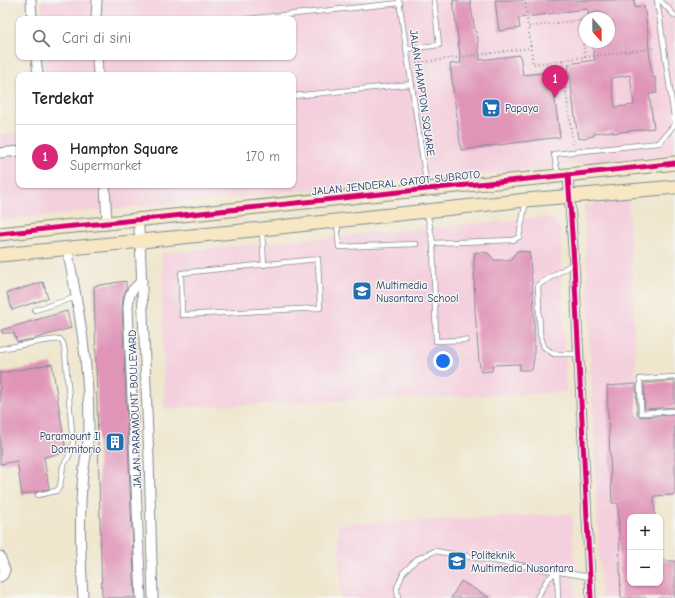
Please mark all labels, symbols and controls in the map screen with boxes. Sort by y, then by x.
north arrow [579,12,615,48]
search box [16,16,296,60]
icon: search [30,27,52,49]
text: Cari di sini [62,29,131,47]
street label: JALAN HAMPTON SQUARE [407,29,437,158]
pin: 1 [542,65,568,98]
text: Terdekat [32,89,94,108]
supermarket icon: Papaya [480,97,502,119]
place label: Papaya [505,102,538,115]
text: Hampton Square [70,140,178,158]
text: 1 [42,149,48,164]
text: 170 m [246,149,280,164]
text: Supermarket [70,158,141,173]
street label: JALAN JENDERAL GATOT SUBROTO [311,168,481,198]
place label: Multimedia Nusantara School [376,279,459,305]
school or university icon: Multimedia Nusantara School [351,280,373,302]
street label: JALAN PARAMOUNT BOULEVARD [126,329,144,488]
your location [433,351,453,371]
place label: Paramount Il Dormitorio [40,430,101,456]
building icon: Paramount Il Dormitorio [104,431,126,453]
map controls [627,514,663,586]
button: + [627,514,663,550]
place label: Politeknik Multimedia Nusantara [471,549,574,575]
school or university icon: Politeknik Multimedia Nusantara [446,550,468,572]
button: − [627,550,663,586]

